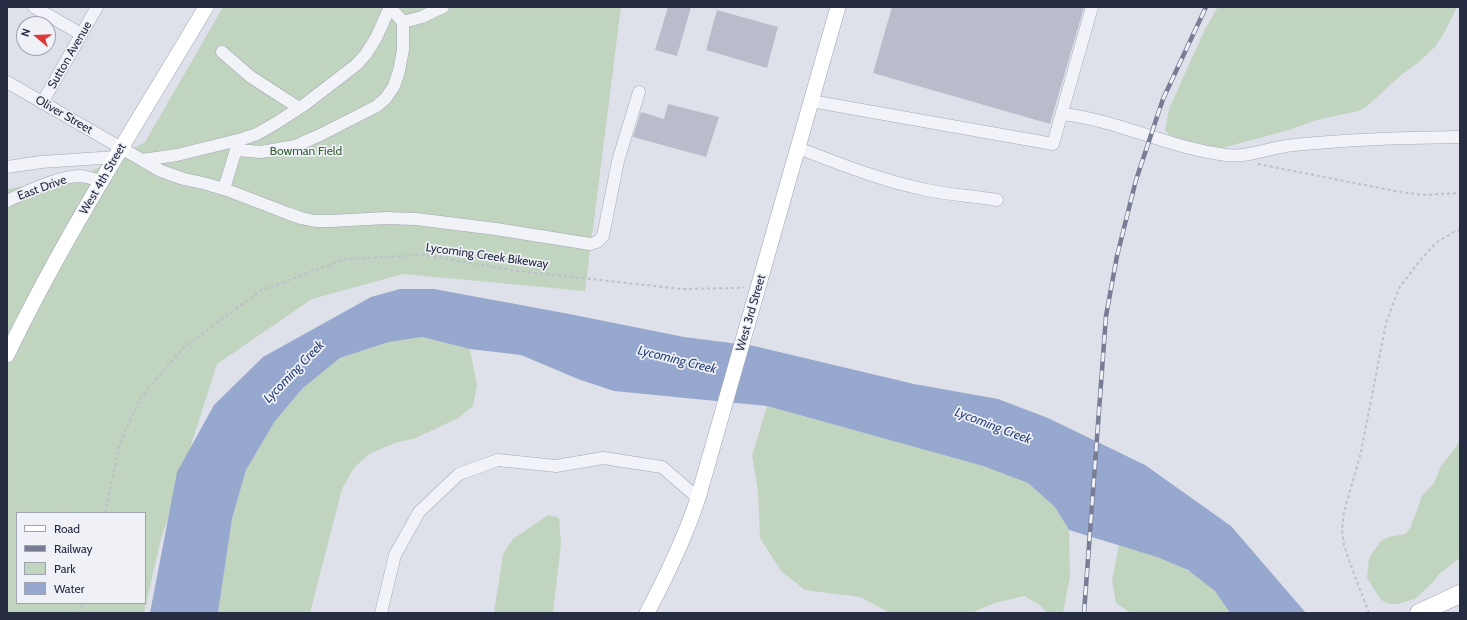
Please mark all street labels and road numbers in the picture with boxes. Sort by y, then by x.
street label: Sutton Avenue [45,19,95,91]
street label: Oliver Street [33,93,95,137]
street label: West 4th Street [77,141,129,217]
street label: East Drive [16,173,68,203]
street label: Lycoming Creek Bikeway [425,240,549,272]
street label: West 3rd Street [733,273,769,353]

